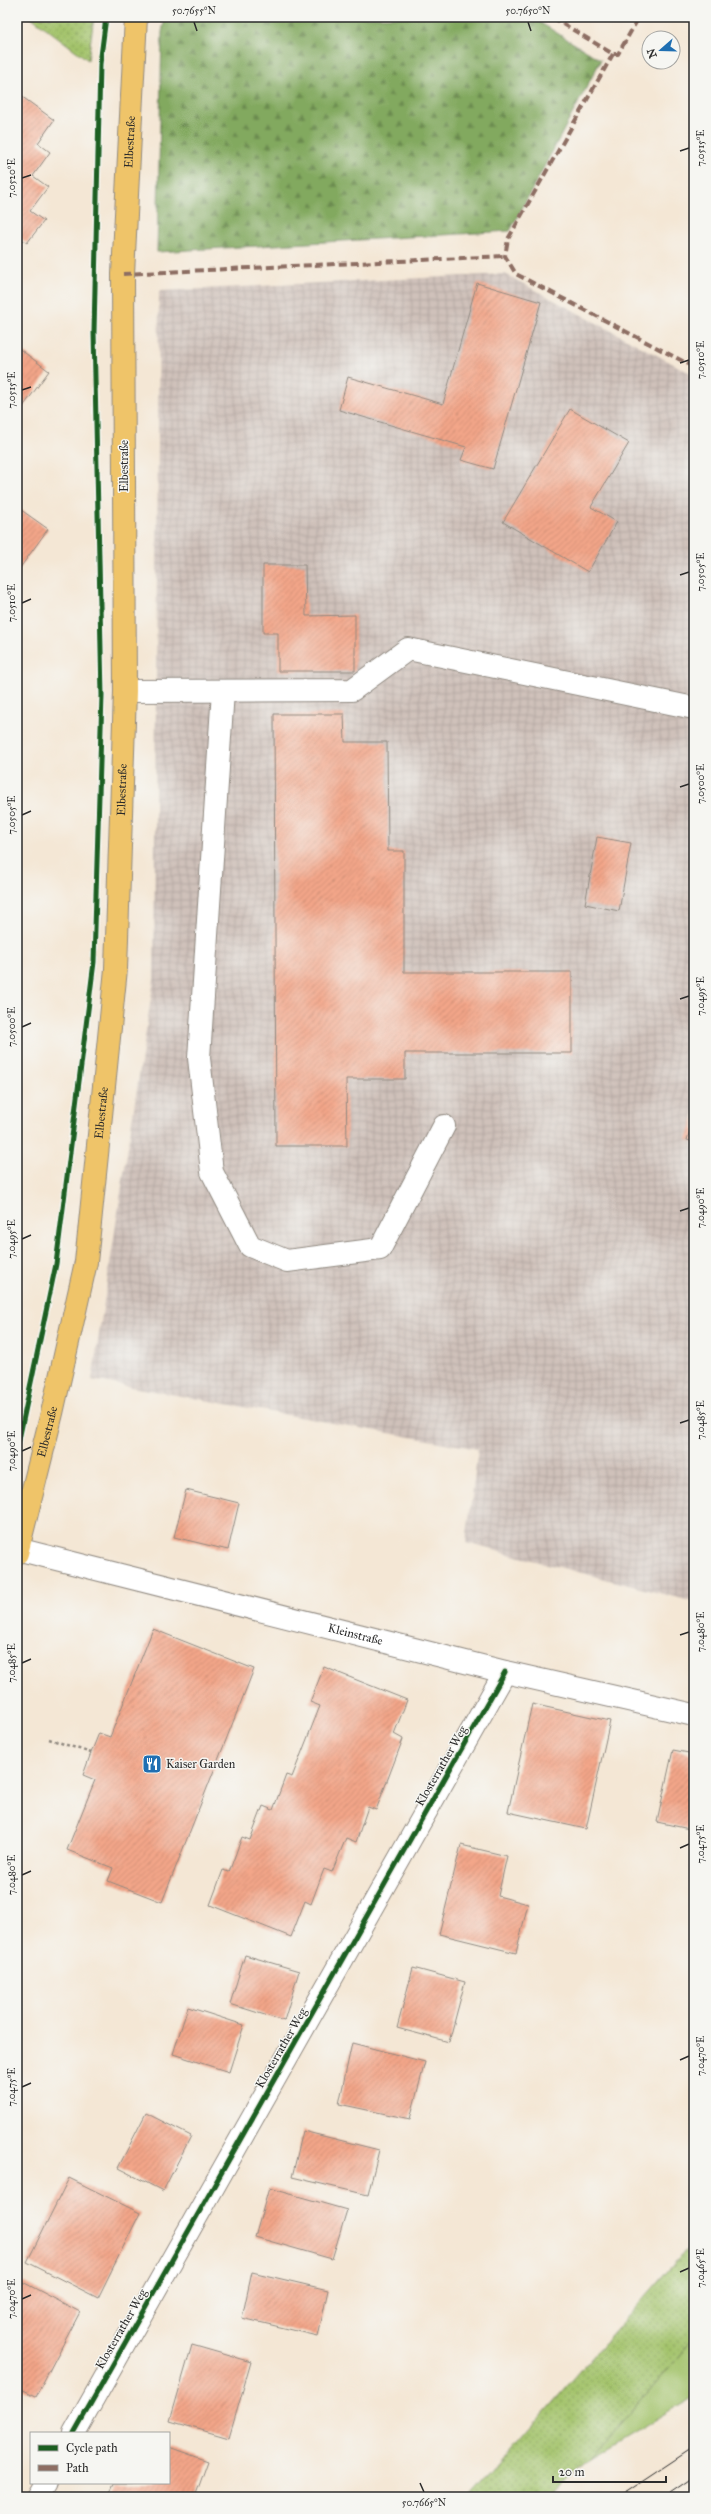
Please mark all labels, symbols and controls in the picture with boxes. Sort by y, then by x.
text: 50.7655°N [172,5,216,17]
text: 50.7650°N [506,5,551,17]
north arrow [641,30,681,70]
text: N [644,46,660,60]
street label: Elbestraße [121,116,138,168]
text: 7.0515°E [695,129,707,167]
text: 7.0520°E [6,158,18,198]
text: 7.0510°E [695,341,707,379]
text: 7.0515°E [6,371,18,409]
street label: Elbestraße [117,440,131,492]
text: 7.0505°E [695,552,707,592]
text: 7.0510°E [6,584,18,622]
street label: Elbestraße [114,763,130,816]
text: 7.0500°E [695,764,707,804]
text: 7.0505°E [6,795,18,835]
text: 7.0495°E [695,976,707,1016]
text: 7.0500°E [6,1007,18,1047]
street label: Elbestraße [92,1086,111,1140]
text: 7.0490°E [695,1188,707,1228]
text: 7.0495°E [6,1219,18,1259]
text: 7.0485°E [695,1400,707,1440]
street label: Elbestraße [34,1405,60,1459]
text: 7.0490°E [6,1431,18,1471]
text: 7.0480°E [695,1612,707,1652]
street label: Kleinstraße [327,1621,384,1648]
text: 7.0485°E [6,1643,18,1683]
street label: Klosterrather Weg [412,1723,471,1809]
restaurant icon: Kaiser Garden [141,1753,163,1775]
place label: Kaiser Garden [166,1757,236,1771]
text: 7.0475°E [695,1824,707,1864]
text: 7.0480°E [6,1855,18,1895]
street label: Klosterrather Weg [252,2005,311,2091]
text: 7.0470°E [695,2036,707,2076]
text: 7.0475°E [6,2067,18,2107]
text: 7.0465°E [695,2248,707,2288]
text: 7.0470°E [6,2279,18,2319]
street label: Klosterrather Weg [92,2286,151,2372]
legend [30,2432,170,2484]
text: Cycle path [66,2441,118,2455]
scale bar [553,2458,666,2484]
text: Path [66,2461,89,2475]
text: 20 m [559,2465,585,2479]
text: 50.7665°N [402,2497,447,2509]

